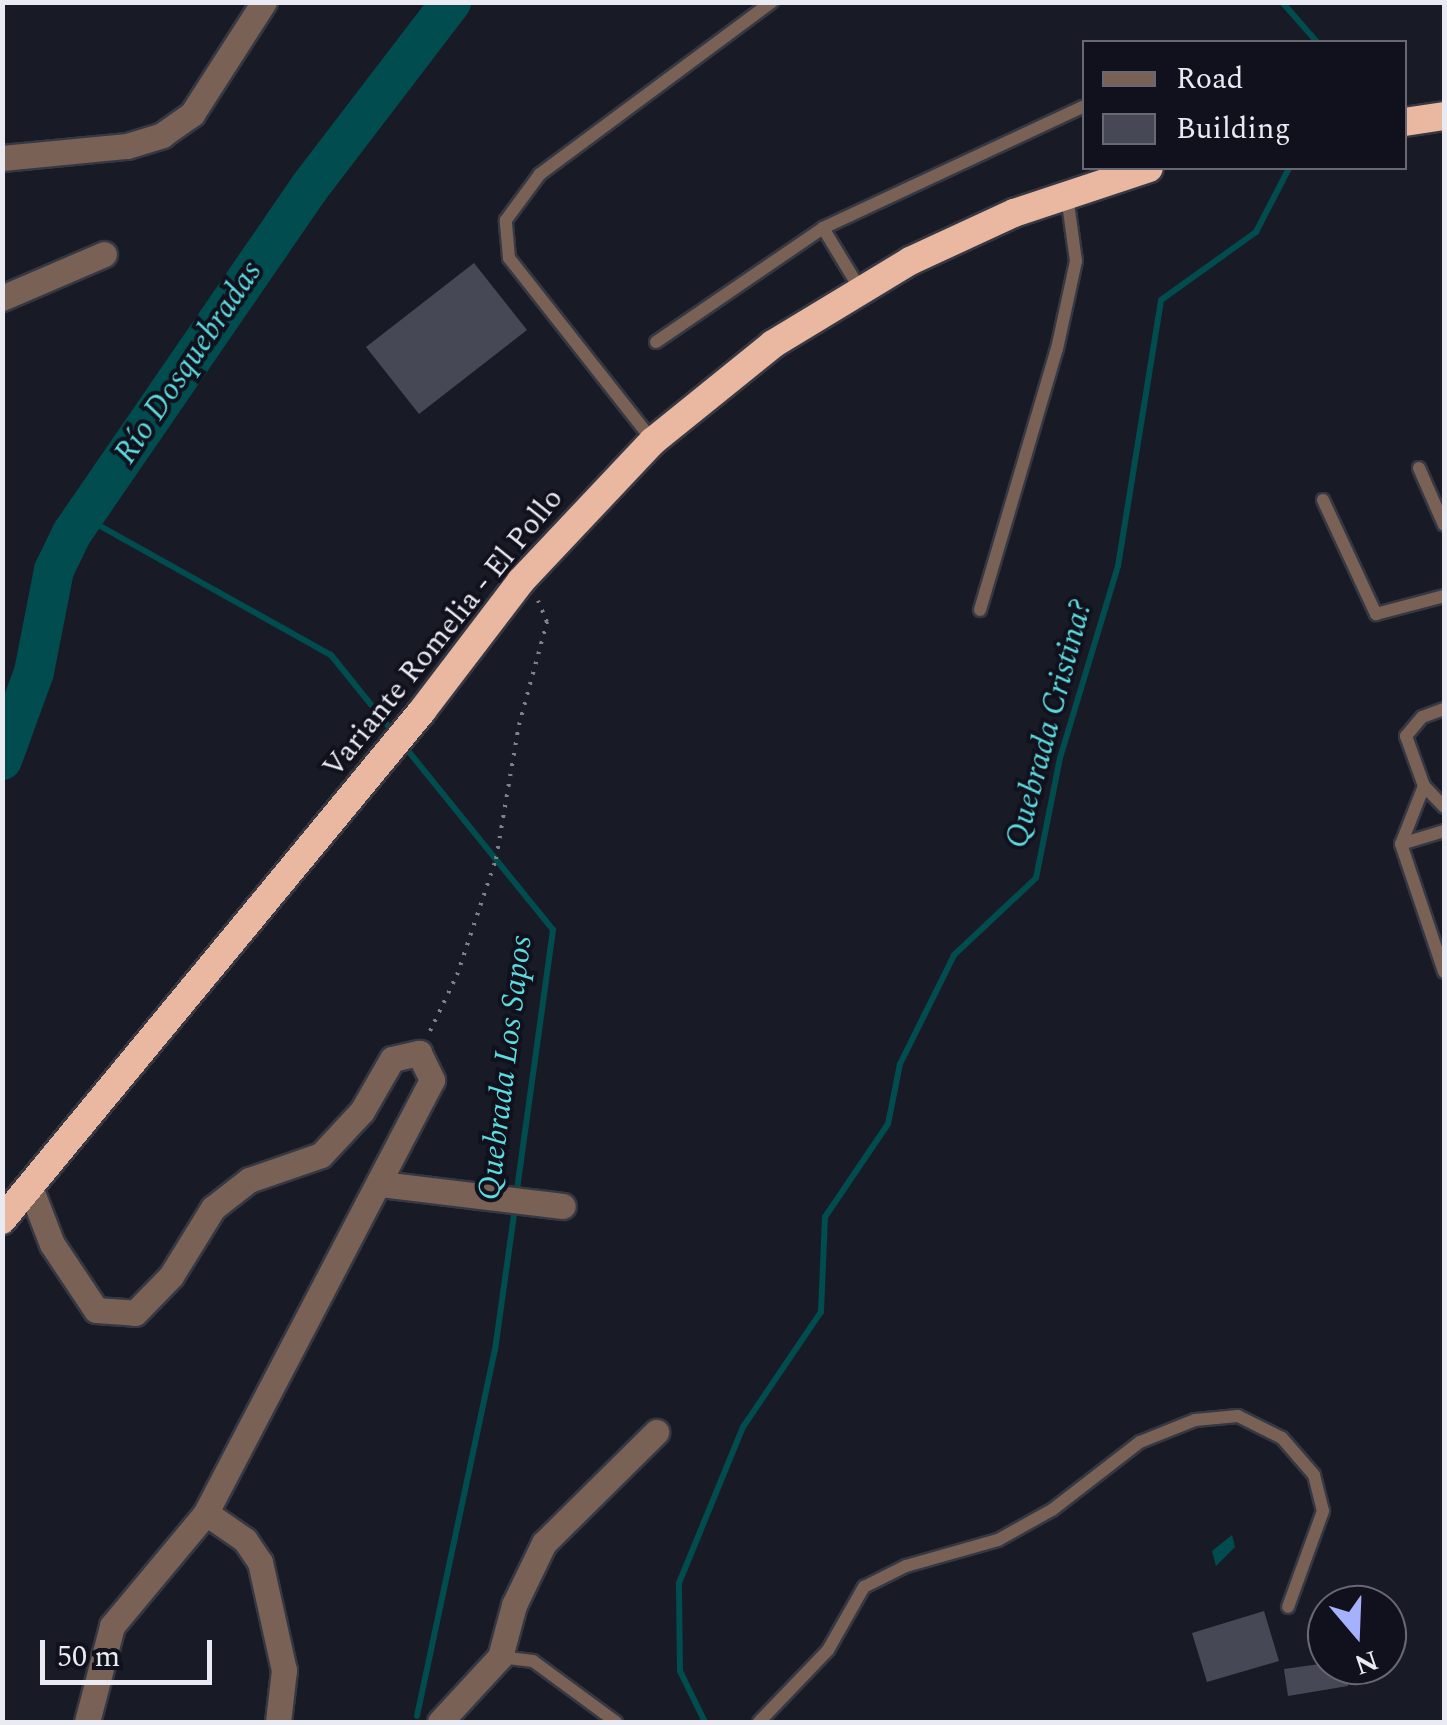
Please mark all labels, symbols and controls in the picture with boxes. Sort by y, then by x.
legend [1082,40,1407,170]
text: Road [1176,56,1244,102]
text: Building [1176,106,1291,152]
water label: Río Dosquebradas [107,254,271,472]
street label: Variante Romelia - El Pollo [315,481,571,785]
water label: Quebrada Cristina? [998,595,1102,853]
water label: Quebrada Los Sapos [471,933,541,1203]
north arrow [1307,1585,1407,1685]
scale bar [45,1620,218,1682]
text: 50 m [57,1634,120,1680]
text: N [1348,1638,1384,1686]

